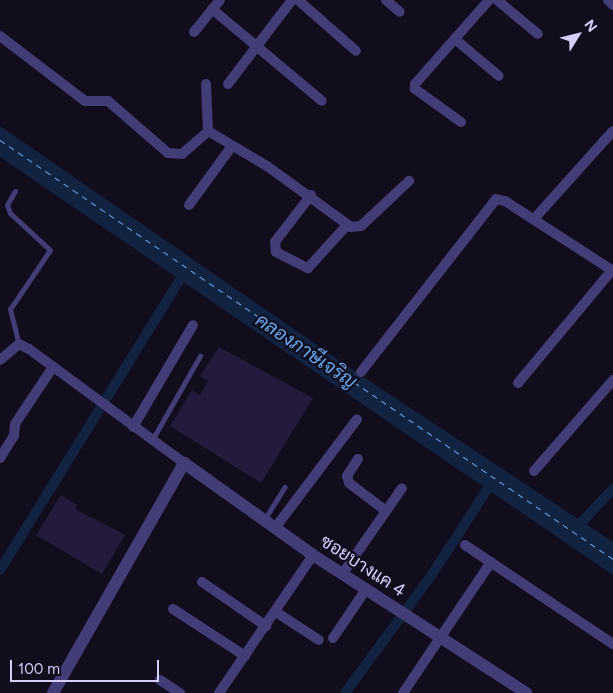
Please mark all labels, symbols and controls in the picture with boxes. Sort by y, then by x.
north arrow [553,10,603,60]
text: N [580,17,601,35]
water label: คลองภาษีเจริญ [251,309,361,393]
street label: ซอยบางแค 4 [316,530,410,602]
scale bar [12,650,161,682]
text: 100 m [18,660,60,678]

